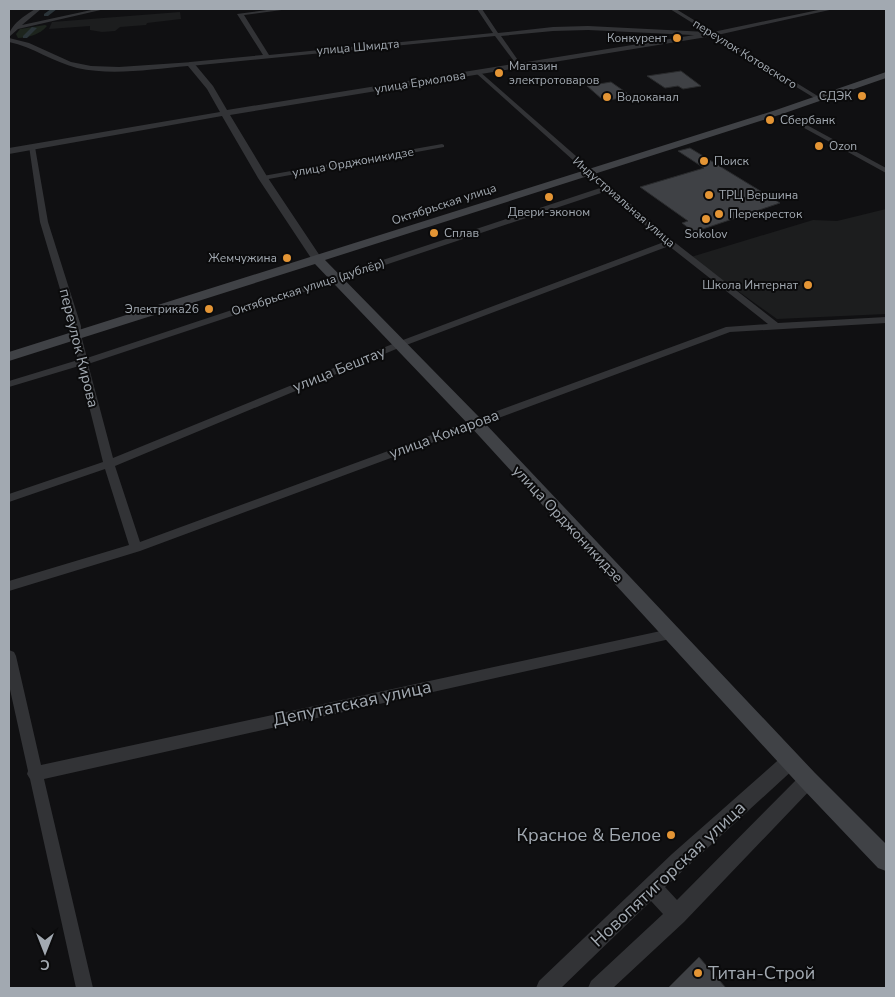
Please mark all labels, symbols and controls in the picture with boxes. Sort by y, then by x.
street label: переулок Котовского [690,15,800,93]
place label: Конкурент [607,30,668,46]
marker: Конкурент [671,32,683,44]
street label: улица Шмидта [316,35,400,59]
place label: Магазин электротоваров [509,58,600,88]
street label: улица Ермолова [373,67,467,97]
marker: Магазин электротоваров [493,67,505,79]
place label: СДЭК [819,88,852,104]
place label: Водоканал [617,89,679,105]
marker: СДЭК [856,90,868,102]
marker: Водоканал [601,91,613,103]
place label: Сбербанк [780,112,836,128]
marker: Сбербанк [764,114,776,126]
place label: Ozon [829,138,857,154]
marker: Ozon [813,140,825,152]
street label: улица Орджоникидзе [291,143,415,181]
street label: Индустриальная улица [569,153,679,251]
place label: Поиск [714,153,750,169]
marker: Поиск [698,155,710,167]
street label: Октябрьская улица [390,180,498,228]
place label: ТРЦ Вершина [719,187,798,203]
marker: ТРЦ Вершина [703,189,715,201]
marker: Двери-эконом [543,191,555,203]
place label: Двери-эконом [508,204,590,220]
place label: Перекресток [729,206,803,222]
marker: Перекресток [713,208,725,220]
marker: Sokolov [700,213,712,225]
place label: Сплав [444,225,479,241]
place label: Sokolov [685,226,728,242]
marker: Сплав [428,227,440,239]
place label: Жемчужина [208,250,277,266]
marker: Жемчужина [281,252,293,264]
street label: Октябрьская улица (дублёр) [229,255,387,319]
place label: Школа Интернат [702,277,799,293]
marker: Школа Интернат [802,279,814,291]
street label: переулок Кирова [55,286,103,410]
place label: Электрика26 [125,301,199,317]
marker: Электрика26 [203,303,215,315]
street label: улица Бештау [290,341,388,397]
street label: улица Комарова [386,405,502,463]
street label: улица Орджоникидзе [508,461,628,587]
street label: Депутатская улица [270,674,434,732]
street label: Новопятигорская улица [585,796,751,952]
place label: Красное & Белое [516,823,661,847]
marker: Красное & Белое [665,829,677,841]
north arrow [20,927,70,977]
text: С [40,955,50,974]
place label: Титан-Строй [708,961,815,985]
marker: Титан-Строй [692,967,704,979]

